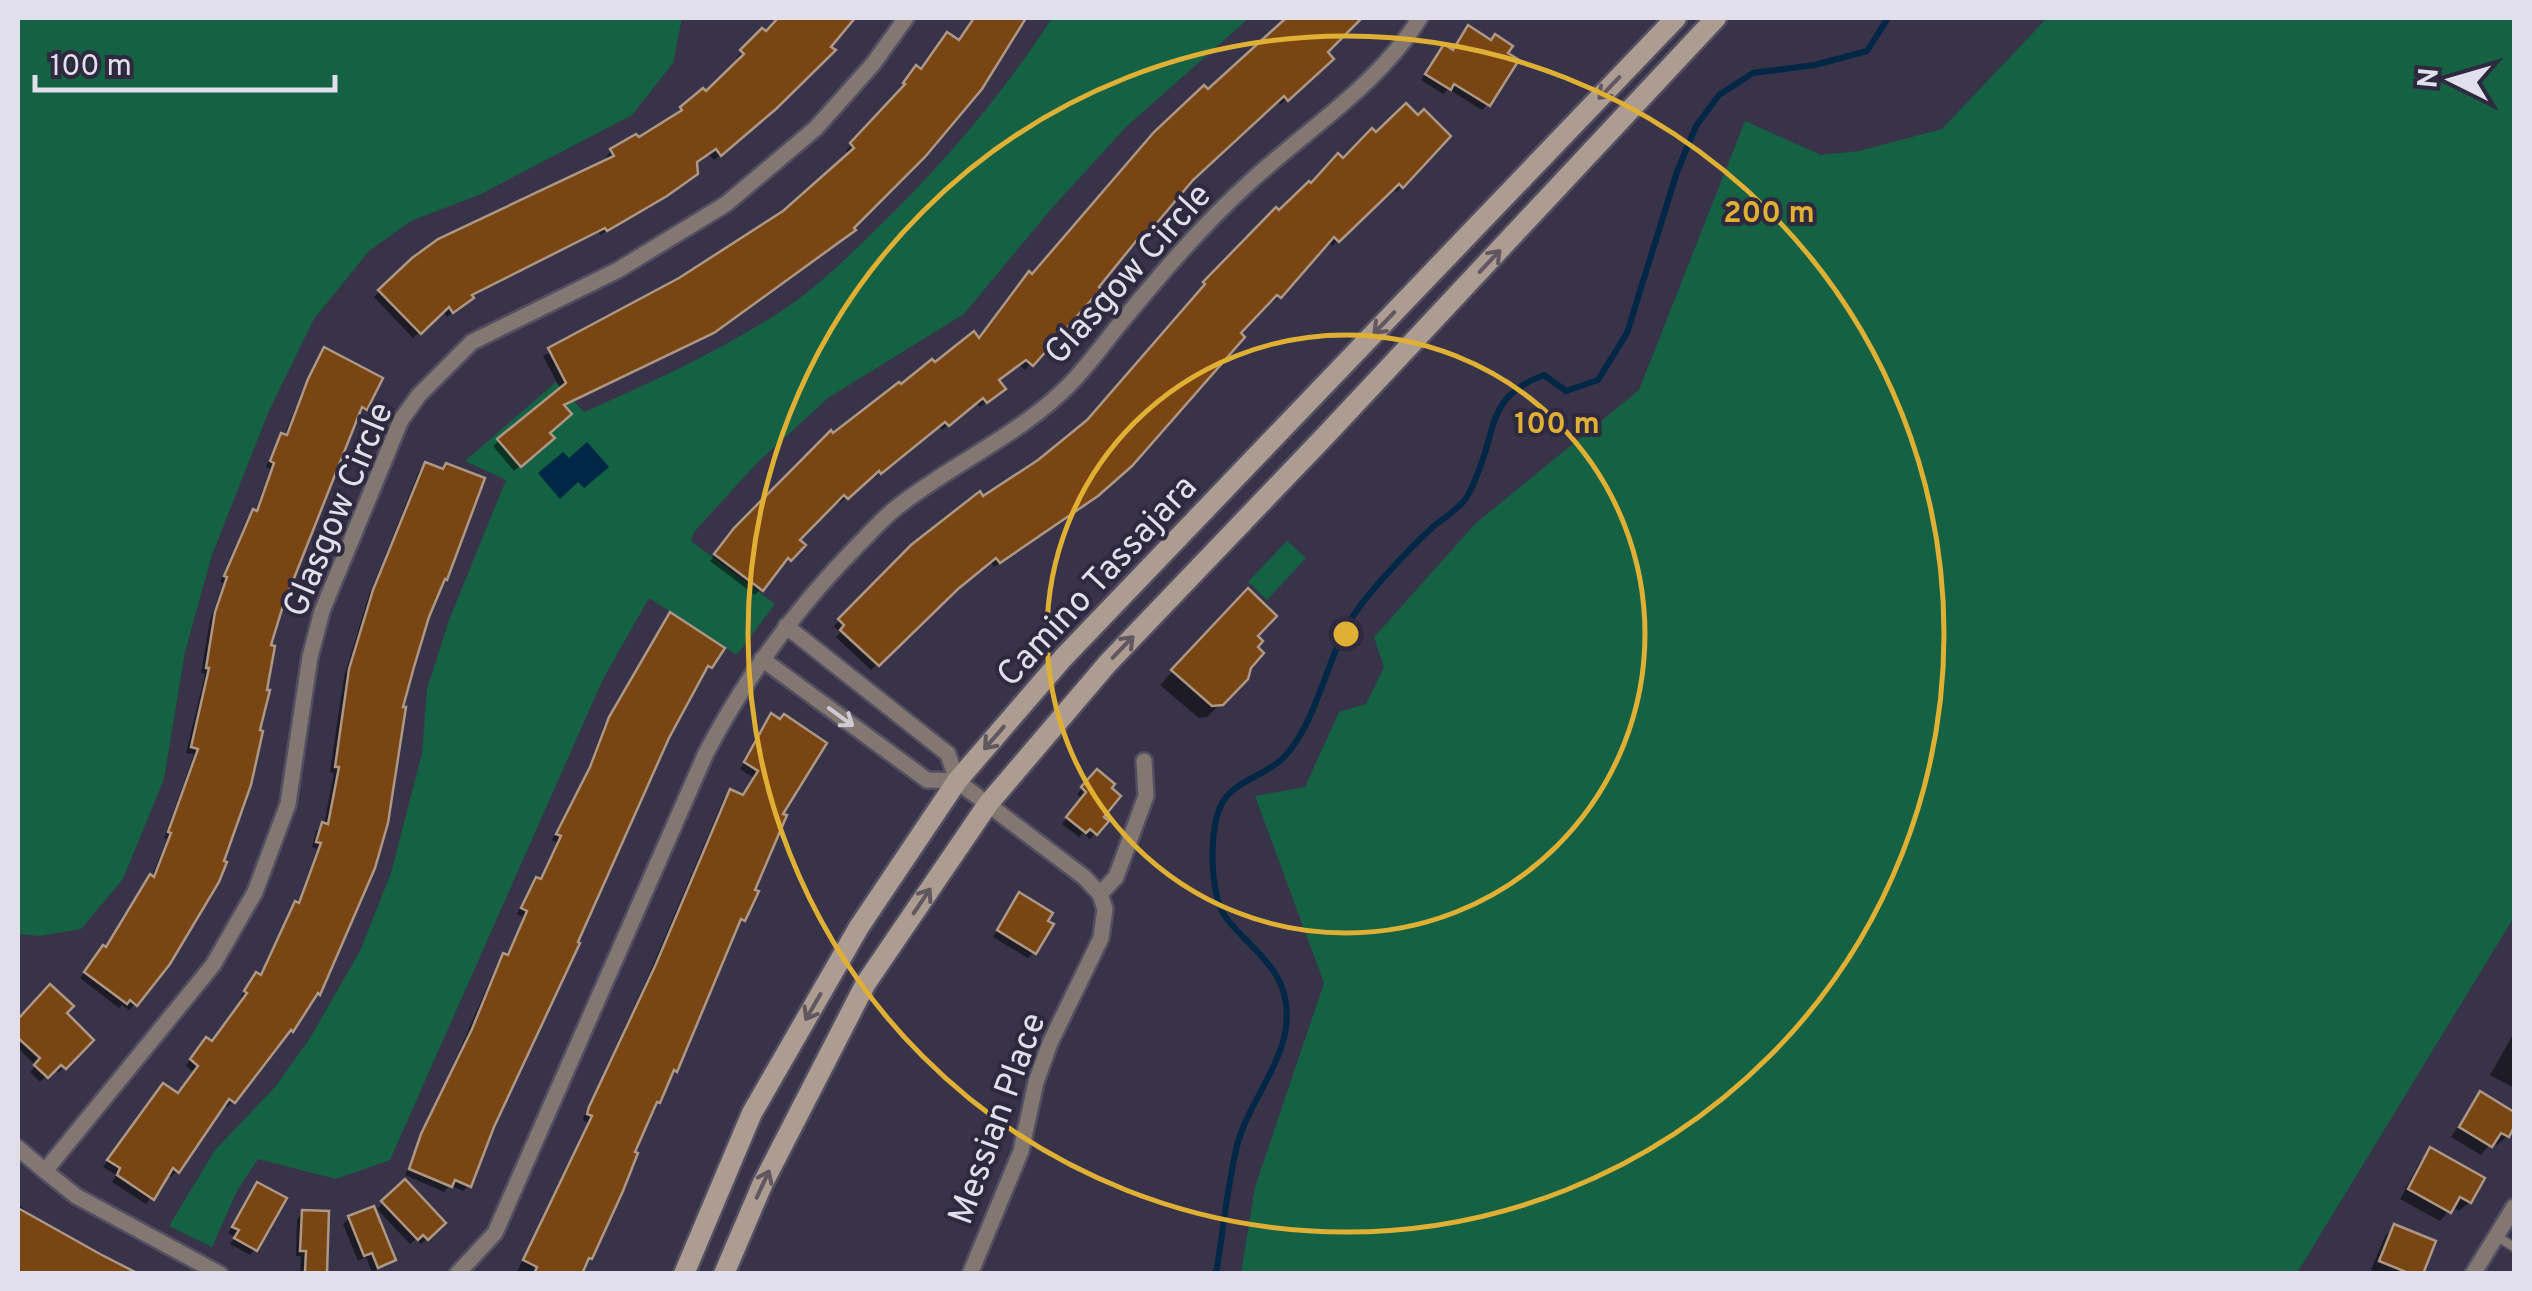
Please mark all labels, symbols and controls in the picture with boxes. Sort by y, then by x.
scale bar [35,30,335,92]
north arrow [2402,30,2502,130]
text: 100 m [50,49,132,86]
text: N [2411,66,2449,90]
one-way arrow [1598,75,1621,100]
street label: Glasgow Circle [1036,175,1222,375]
text: 200 m [1723,196,1815,233]
one-way arrow [1478,249,1501,274]
one-way arrow [1372,310,1396,334]
street label: Glasgow Circle [275,396,405,624]
text: 100 m [1514,407,1600,444]
street label: Camino Tassajara [989,467,1208,697]
centre of rings [1328,616,1364,652]
one-way arrow [1111,635,1135,660]
one-way arrow [827,706,854,727]
one-way arrow [984,725,1006,751]
one-way arrow [911,888,932,916]
one-way arrow [803,992,823,1021]
street label: Messian Place [940,1007,1057,1231]
one-way arrow [755,1169,773,1200]

